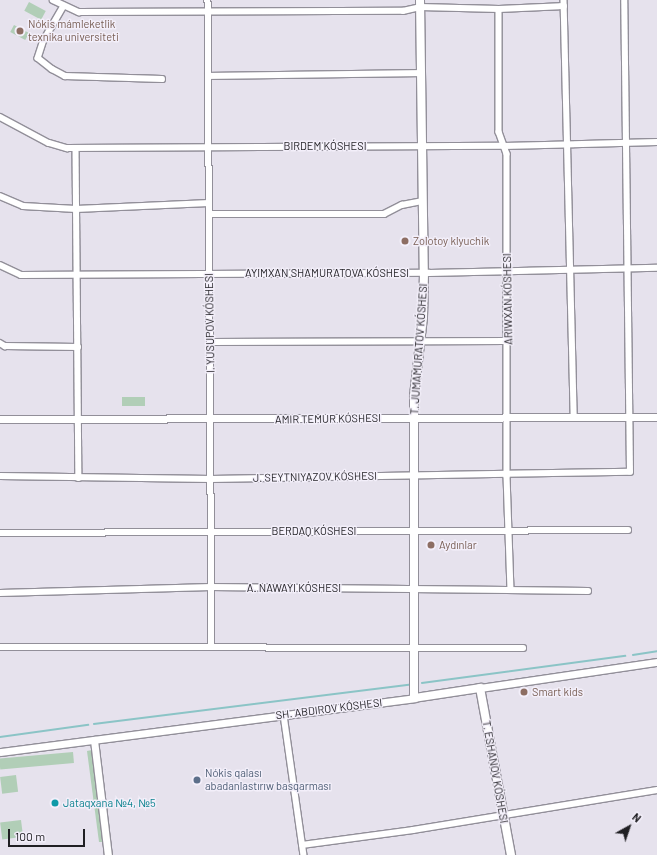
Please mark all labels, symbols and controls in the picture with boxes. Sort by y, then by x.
place label: Nókis mámleketlik texnika universiteti [28,18,119,44]
marker: Nókis mámleketlik texnika universiteti [15,26,25,36]
street label: BIRDEM KÓSHESI [284,139,366,153]
place label: Zolotoy klyuchik [413,234,489,248]
marker: Zolotoy klyuchik [400,236,410,246]
street label: ARIWXAN KÓSHESI [501,253,515,345]
street label: AYIMXAN SHAMURATOVA KÓSHESI [245,266,409,280]
street label: I. YUSUPOV KÓSHESI [203,273,217,373]
street label: T. JUMAMURATOV KÓSHESI [408,283,430,415]
street label: AMIR TEMUR KÓSHESI [275,411,381,427]
street label: J. SEYTNIYAZOV KÓSHESI [253,469,377,485]
street label: BERDAQ KÓSHESI [272,524,356,538]
place label: Aydınlar [439,538,477,552]
marker: Aydınlar [426,540,436,550]
street label: A. NAWAYI KÓSHESI [247,581,341,595]
place label: Smart kids [532,685,583,699]
marker: Smart kids [519,687,529,697]
street label: SH. ABDIROV KÓSHESI [275,696,383,722]
street label: T. ESHANOV KÓSHESI [479,720,511,824]
place label: Nókis qalası abadanlastırıw basqarması [205,767,331,793]
marker: Nókis qalası abadanlastırıw basqarması [192,775,202,785]
place label: Jataqxana №4, №5 [63,796,156,810]
marker: Jataqxana №4, №5 [50,798,60,808]
north arrow [609,807,649,847]
text: N [630,810,644,825]
scale bar [10,821,87,847]
text: 100 m [15,829,45,843]

